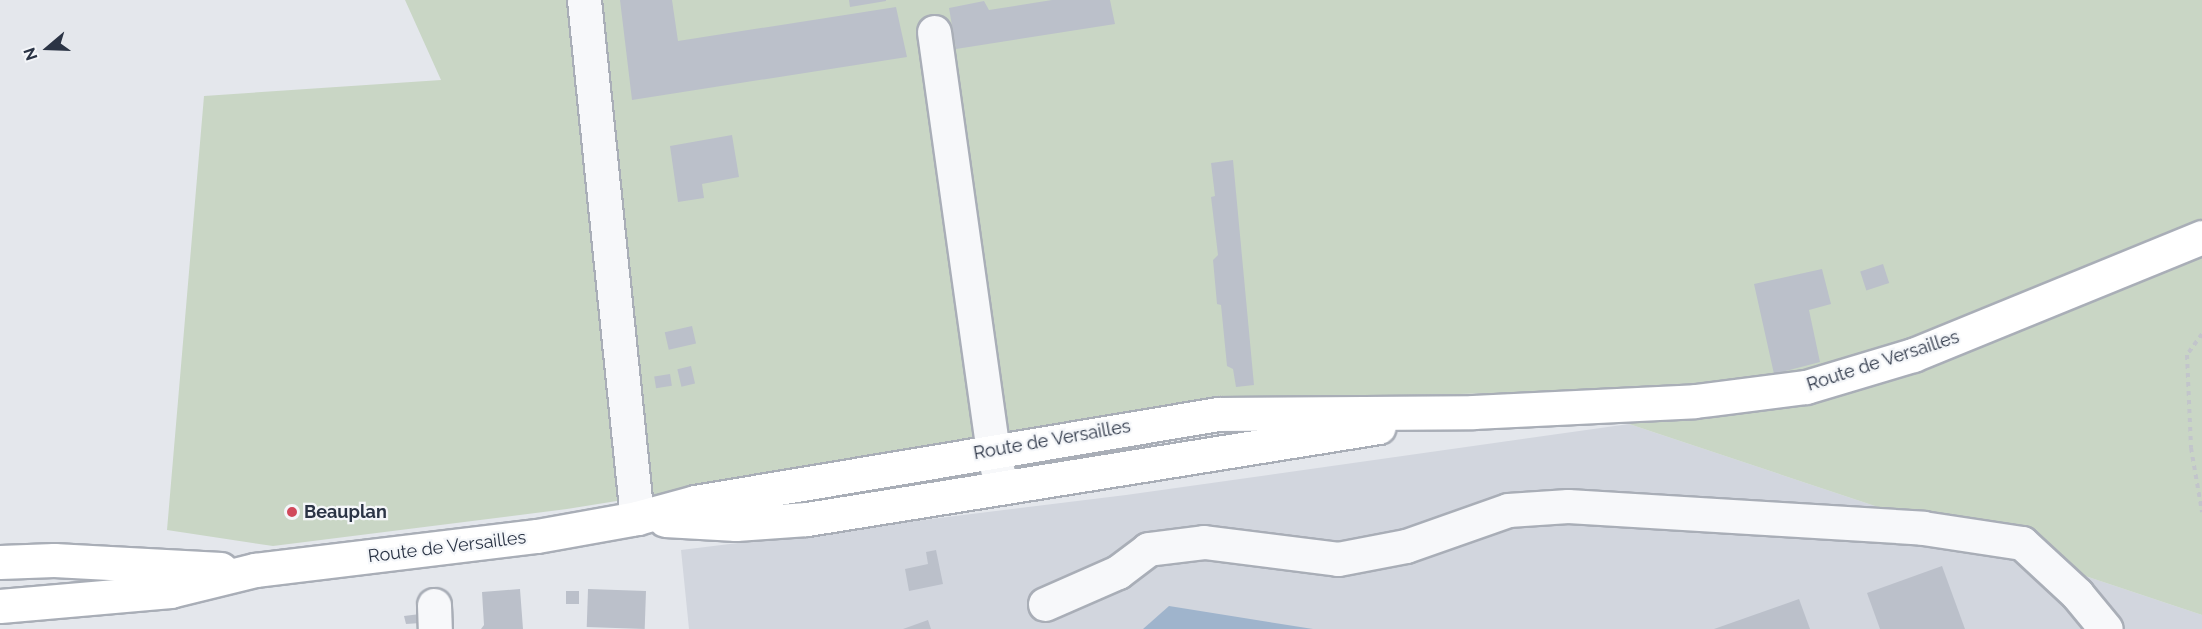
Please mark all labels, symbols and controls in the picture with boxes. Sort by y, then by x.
north arrow [18,18,78,78]
text: N [20,45,41,63]
street label: Route de Versailles [1804,326,1962,396]
street label: Route de Versailles [972,416,1132,464]
place label: Beauplan [304,501,387,523]
marker: Beauplan [285,505,299,519]
street label: Route de Versailles [366,527,528,567]

